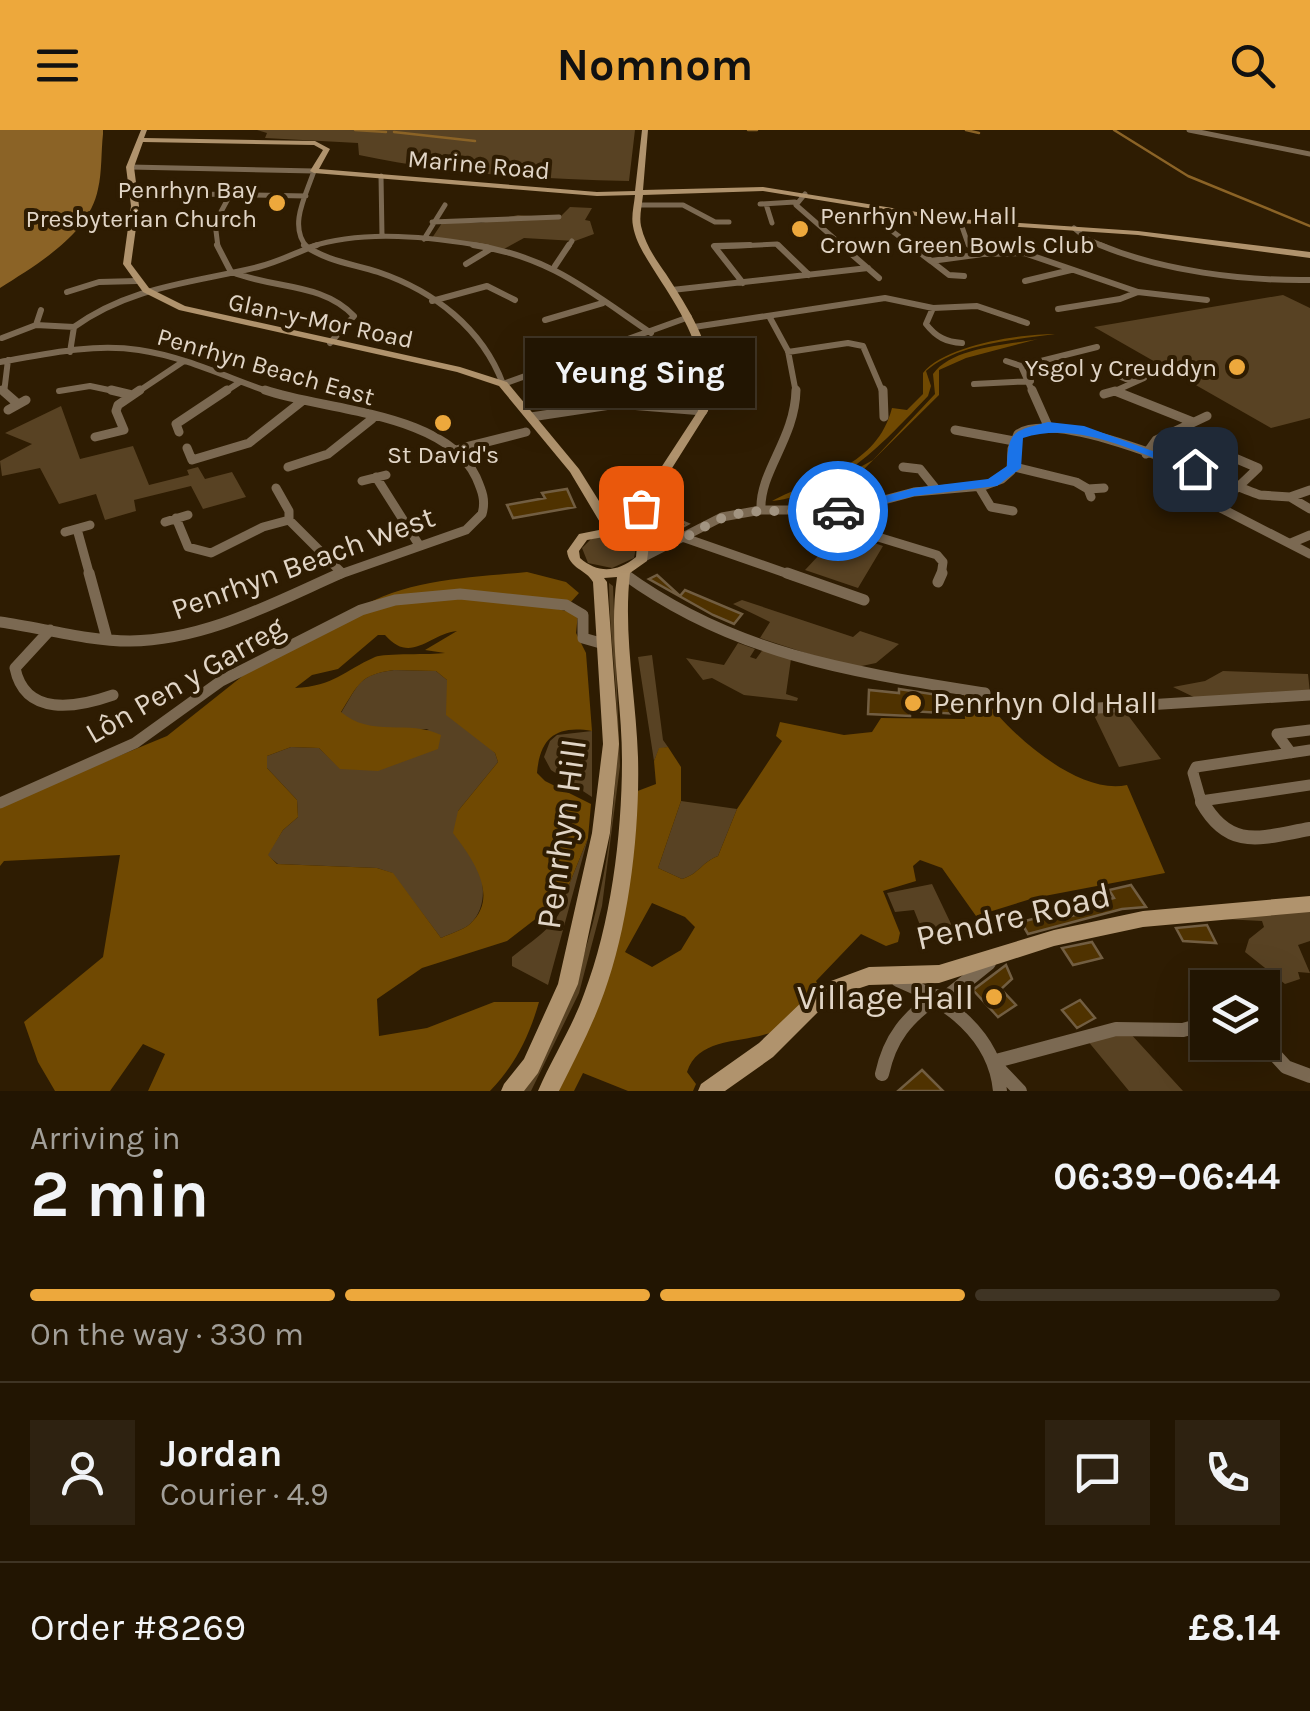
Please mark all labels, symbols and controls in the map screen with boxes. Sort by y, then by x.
icon: menu [30,38,85,93]
icon: search [1225,38,1280,93]
text: Nomnom [557,39,753,91]
street label: Marine Road [407,144,551,185]
place label: Penrhyn Bay Presbyterian Church [26,175,257,233]
marker: Penrhyn Bay Presbyterian Church [266,192,288,214]
place label: Penrhyn New Hall Crown Green Bowls Club [820,201,1095,259]
marker: Penrhyn New Hall Crown Green Bowls Club [789,218,811,240]
street label: Glan-y-Mor Road [226,287,416,354]
street label: Penrhyn Beach East [154,322,378,411]
callout: Yeung Sing [526,338,756,408]
place label: Ysgol y Creuddyn [1025,353,1217,382]
text: Yeung Sing [555,354,725,391]
marker: Ysgol y Creuddyn [1226,356,1248,378]
marker: St David's [432,412,454,434]
pin [1153,427,1238,512]
place label: St David's [387,440,499,469]
icon: home [1168,442,1223,497]
courier [788,461,888,561]
pin [599,466,684,551]
icon: bag [614,481,669,536]
icon: car [811,484,866,539]
street label: Penrhyn Beach West [166,499,440,627]
street label: Lôn Pen y Garreg [79,608,291,752]
place label: Penrhyn Old Hall [933,685,1157,721]
marker: Penrhyn Old Hall [902,692,924,714]
street label: Penrhyn Hill [528,736,595,932]
street label: Pendre Road [912,874,1115,959]
map controls [1190,970,1280,1060]
button: layers [1190,970,1280,1060]
place label: Village Hall [797,977,974,1018]
marker: Village Hall [983,986,1005,1008]
text: Arriving in [30,1120,181,1157]
text: 06:39–06:44 [1053,1154,1280,1199]
text: 2 min [30,1156,209,1232]
text: On the way · 330 m [30,1316,304,1353]
button: person [30,1420,135,1525]
button: chat [1045,1420,1150,1525]
button: phone [1175,1420,1280,1525]
text: Jordan [160,1431,283,1476]
text: Courier · 4.9 [160,1476,329,1513]
text: Order #8269 [30,1605,246,1650]
text: £8.14 [1188,1605,1280,1650]

